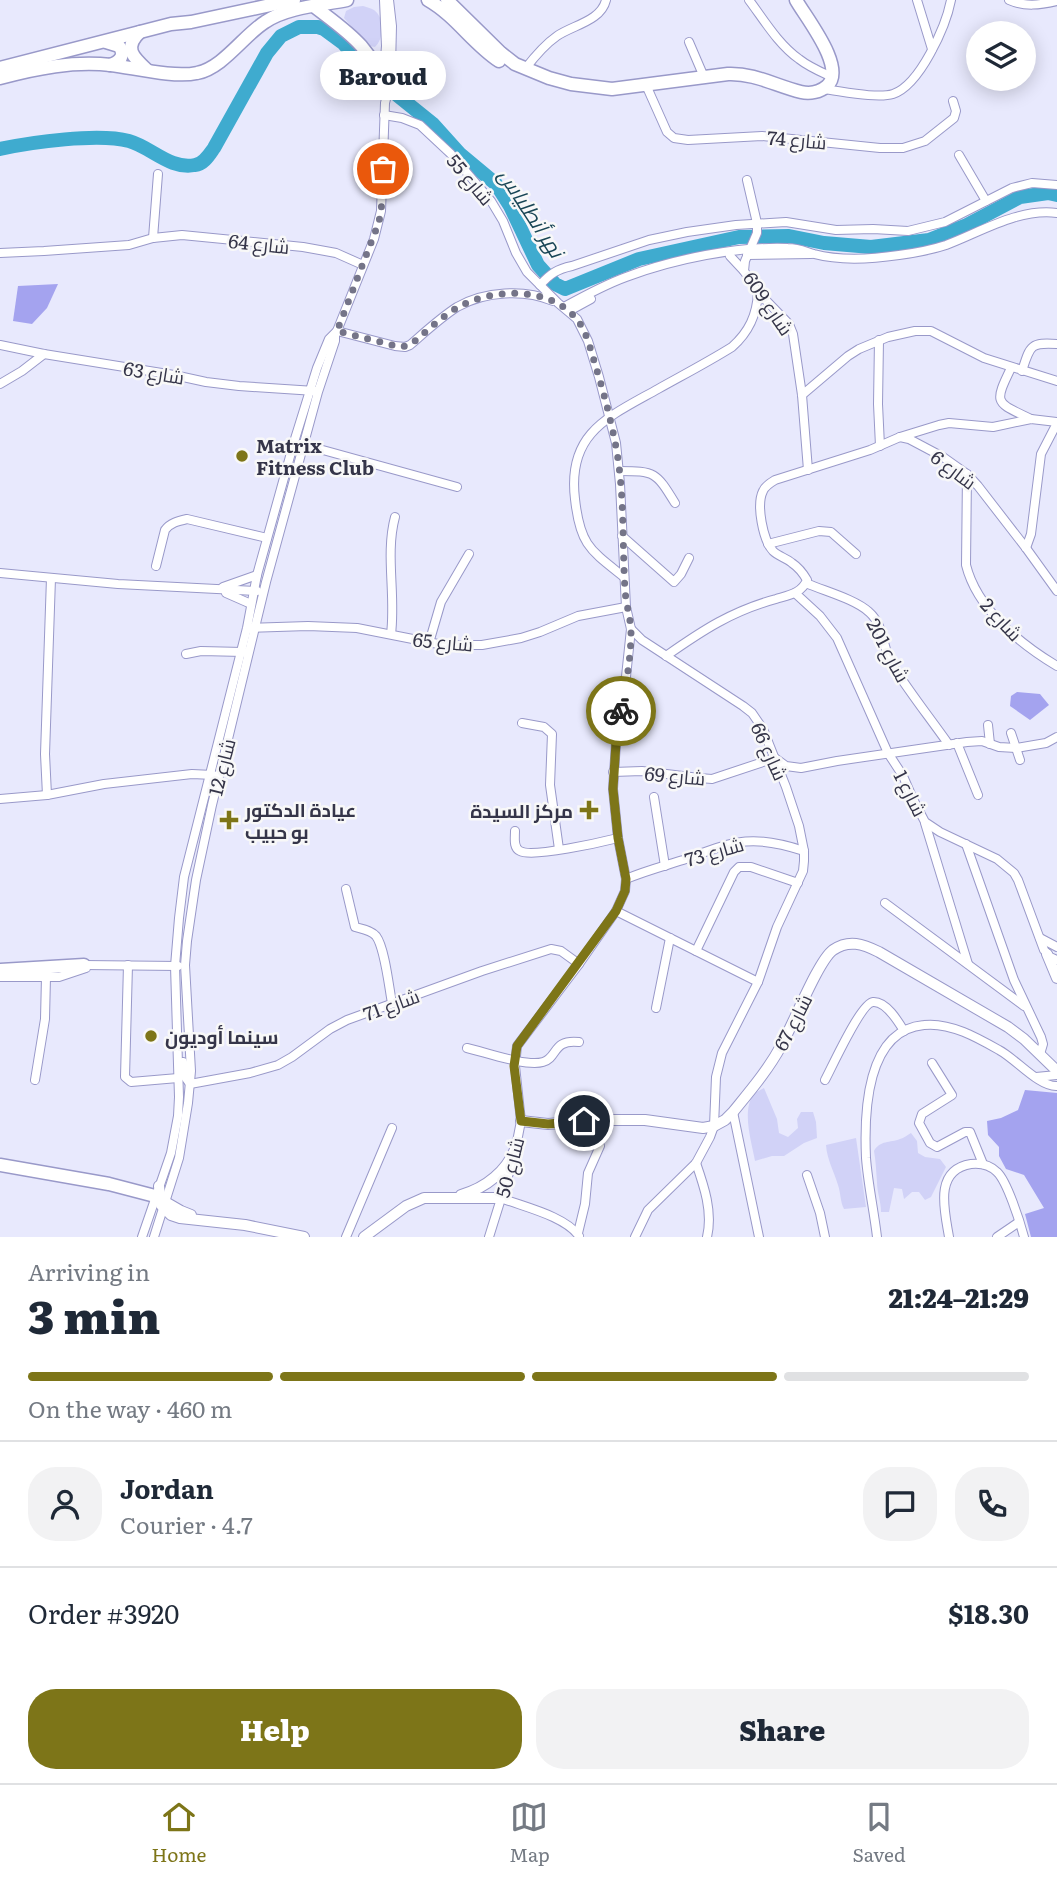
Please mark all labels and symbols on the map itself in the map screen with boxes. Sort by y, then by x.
callout: Baroud [320,50,446,99]
street label: شارع 74 [766,122,828,157]
pin [353,139,413,199]
street label: شارع 55 [440,147,501,212]
water label: نهر أنطلياس [492,161,575,265]
street label: شارع 64 [227,226,291,261]
street label: شارع 609 [737,265,801,341]
street label: شارع 63 [121,353,186,392]
place label: Matrix Fitness Club [256,431,374,481]
street label: شارع 6 [925,443,983,496]
marker: Matrix Fitness Club [234,448,250,464]
street label: شارع 2 [974,591,1029,648]
street label: شارع 201 [860,613,918,687]
street label: شارع 65 [412,624,474,659]
courier [586,676,656,746]
street label: شارع 66 [744,717,795,785]
street label: شارع 12 [200,735,243,799]
street label: شارع 69 [643,758,706,793]
street label: شارع 1 [887,765,934,821]
place label: عيادة الدكتور بو حبيب [244,795,356,845]
place label: مركز السيدة [470,796,573,824]
marker: مركز السيدة [579,800,599,820]
marker: عيادة الدكتور بو حبيب [219,810,239,830]
street label: شارع 73 [681,829,747,874]
street label: شارع 71 [359,981,423,1028]
street label: شارع 67 [766,989,819,1056]
place label: سينما أوديون [165,1022,279,1050]
marker: سينما أوديون [143,1028,159,1044]
pin [554,1091,614,1151]
street label: شارع 50 [488,1134,531,1200]

